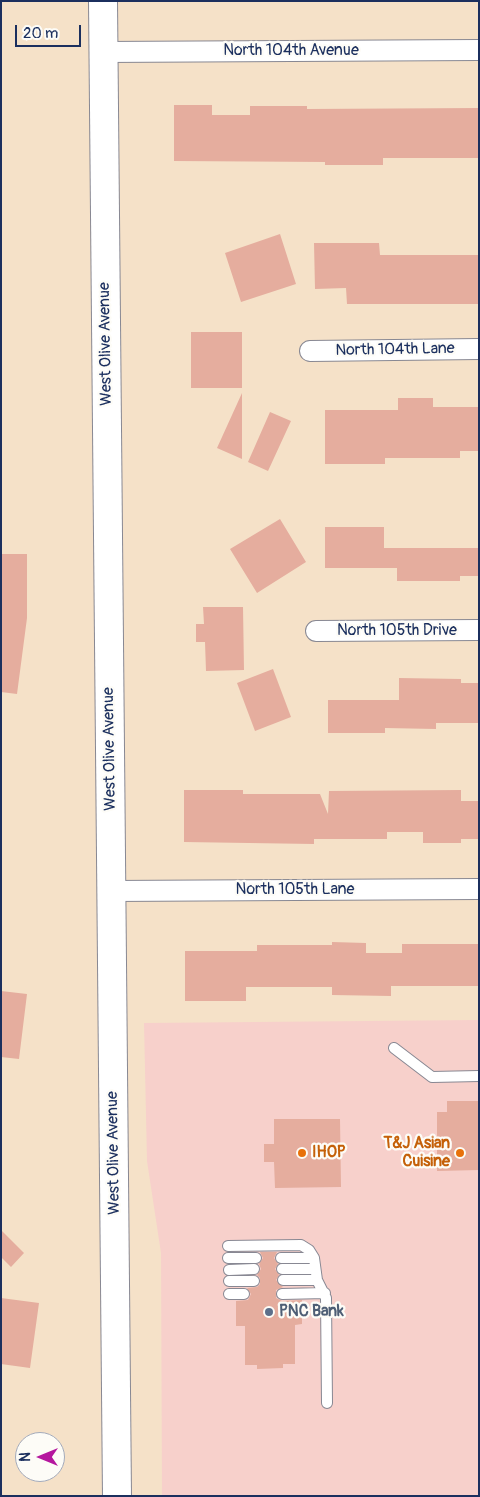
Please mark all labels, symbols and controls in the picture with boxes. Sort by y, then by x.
scale bar [18,15,84,47]
text: 20 m [23,24,58,43]
street label: North 104th Avenue [223,41,359,61]
street label: West Olive Avenue [95,282,117,406]
street label: North 104th Lane [335,339,455,361]
street label: North 105th Drive [337,621,457,641]
street label: West Olive Avenue [99,687,121,811]
street label: North 105th Lane [236,880,354,900]
street label: West Olive Avenue [103,1091,125,1215]
place label: T&J Asian Cuisine [384,1134,450,1172]
place label: IHOP [312,1143,346,1163]
marker: IHOP [296,1147,308,1159]
marker: T&J Asian Cuisine [454,1147,466,1159]
place label: PNC Bank [279,1302,344,1322]
marker: PNC Bank [263,1306,275,1318]
north arrow [15,1432,65,1482]
text: N [17,1452,34,1462]

